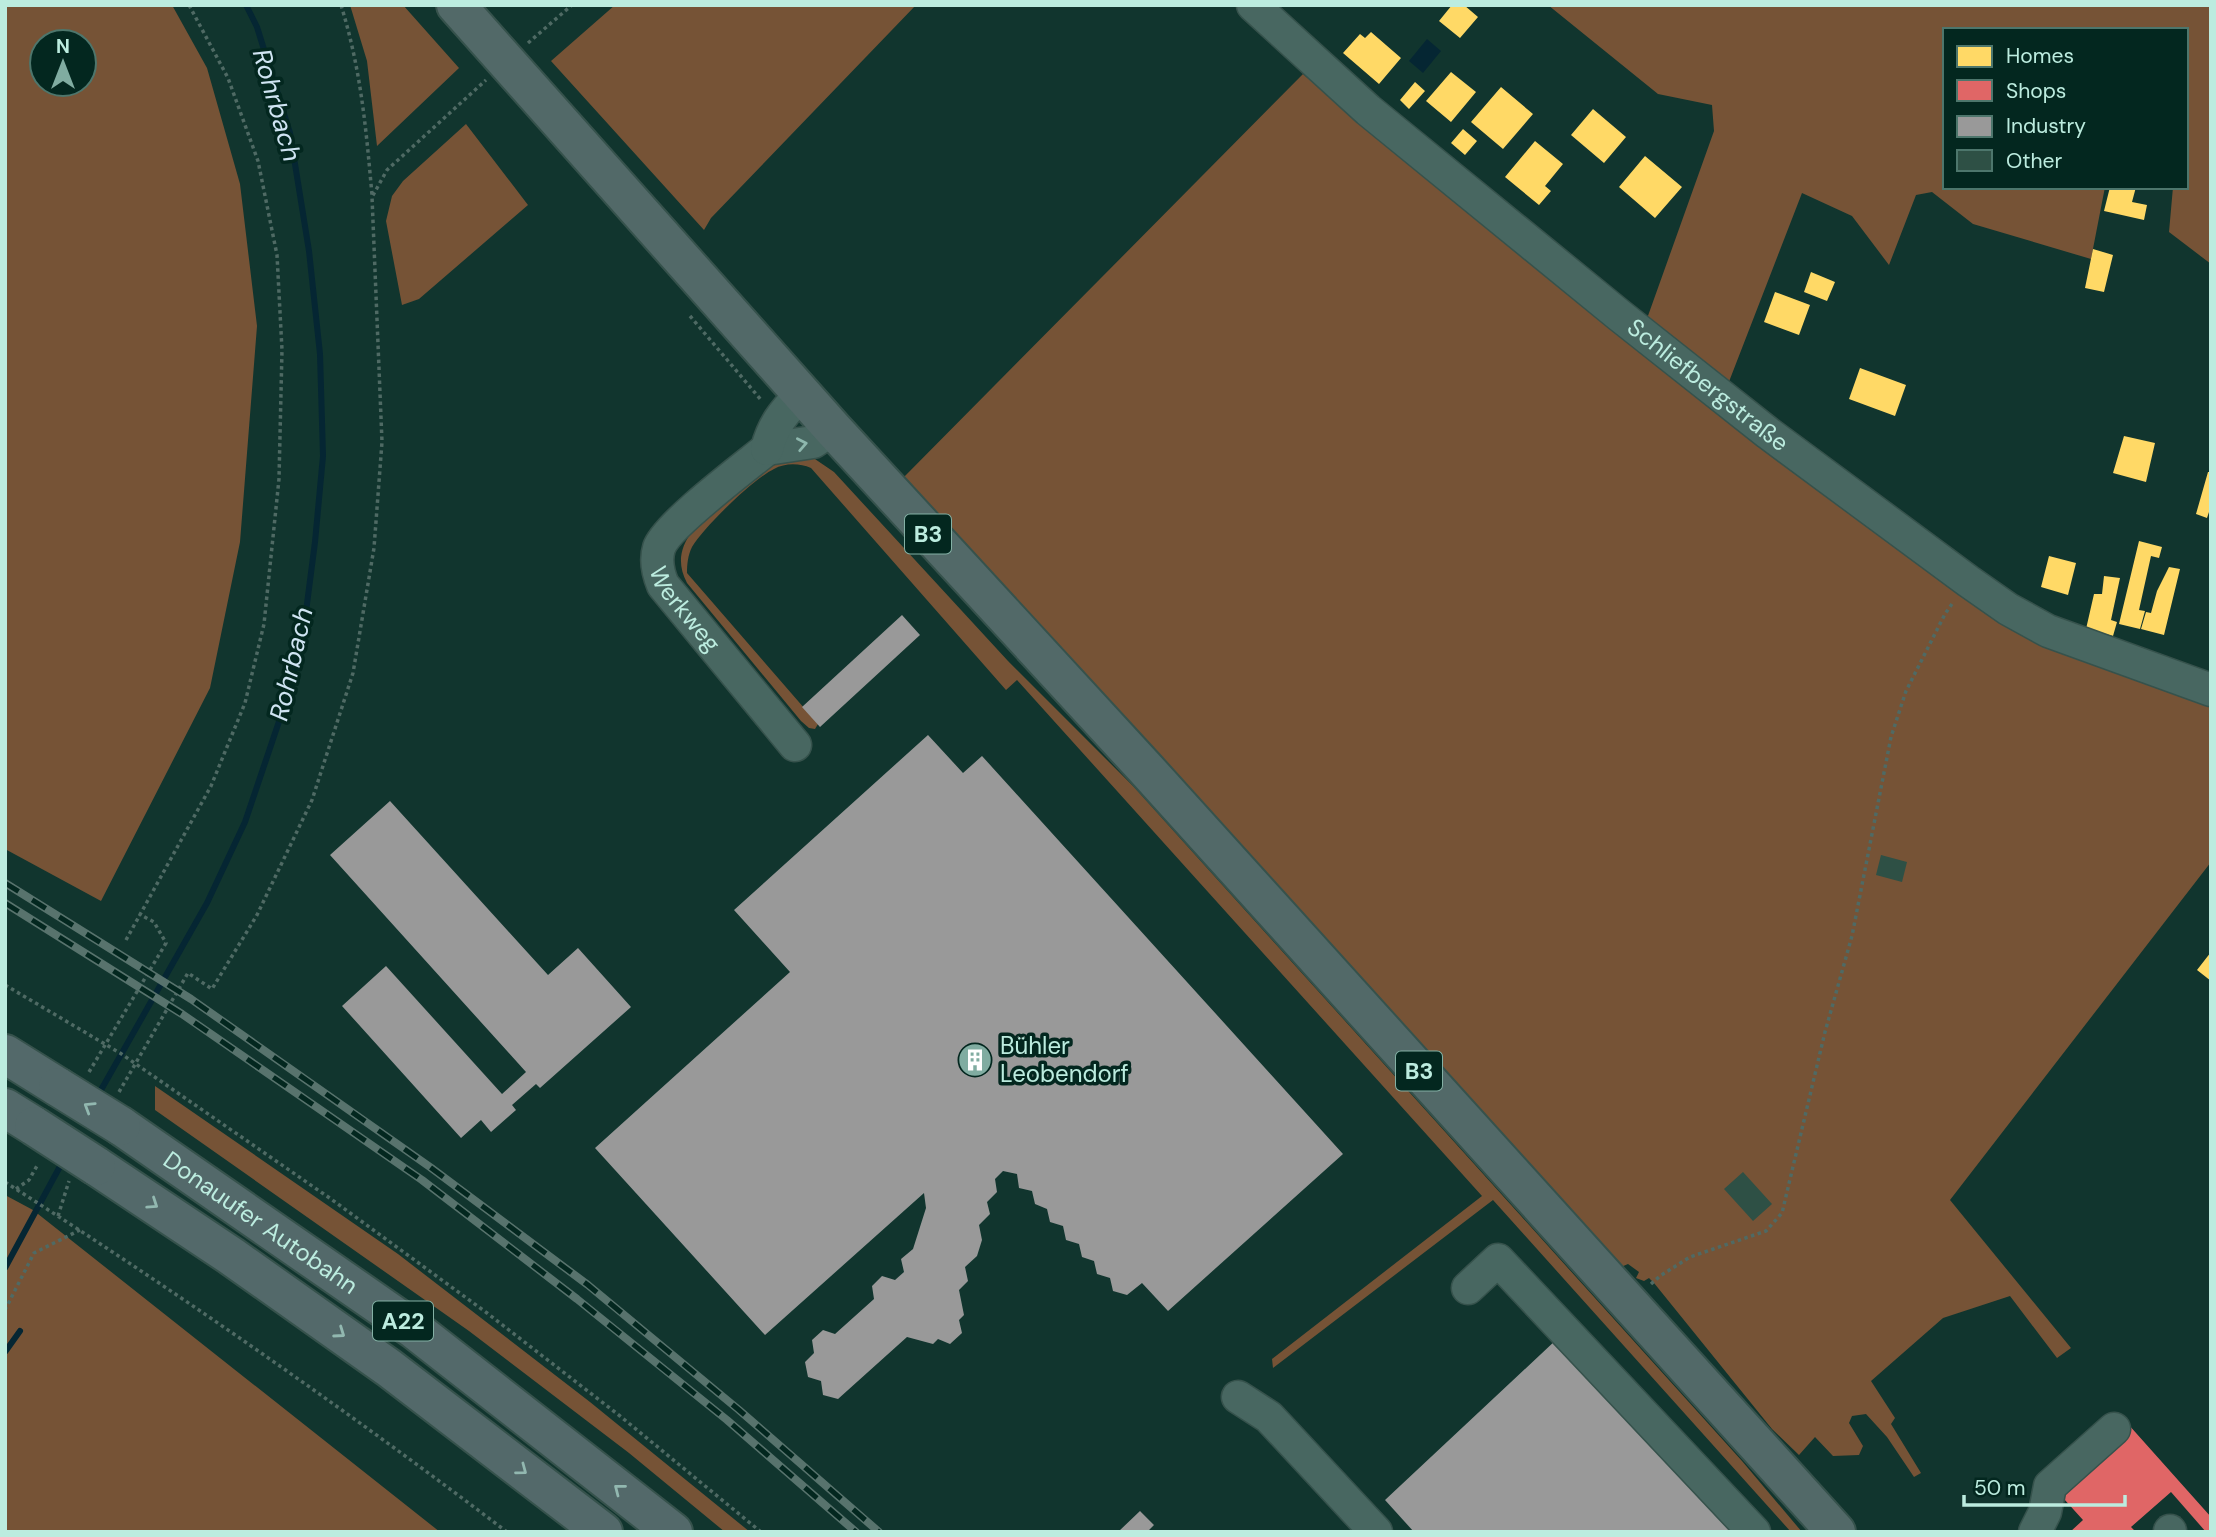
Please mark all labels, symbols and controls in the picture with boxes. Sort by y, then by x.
north arrow [28,28,98,98]
legend [1943,28,2188,189]
text: N [56,34,70,59]
text: Homes [2006,42,2074,70]
water label: Rohrbach [245,45,309,165]
text: Shops [2006,77,2066,105]
text: Industry [2006,112,2086,140]
text: Other [2006,147,2062,175]
street label: Schliefbergstraße [1621,312,1795,458]
one-way arrow [796,437,808,452]
road number: B3 [905,514,951,554]
street label: Werkweg [642,562,728,658]
water label: Rohrbach [261,604,321,724]
place label: Bühler Leobendorf [1000,1030,1129,1089]
building icon: Bühler Leobendorf [956,1041,994,1079]
road number: B3 [1396,1052,1442,1090]
one-way arrow [84,1102,97,1115]
street label: Donauufer Autobahn [158,1144,364,1301]
one-way arrow [145,1195,158,1208]
road number: A22 [373,1302,433,1340]
one-way arrow [332,1325,345,1337]
one-way arrow [514,1461,527,1474]
scale bar [1964,1464,2125,1508]
text: 50 m [1974,1474,2025,1502]
one-way arrow [615,1485,627,1498]

